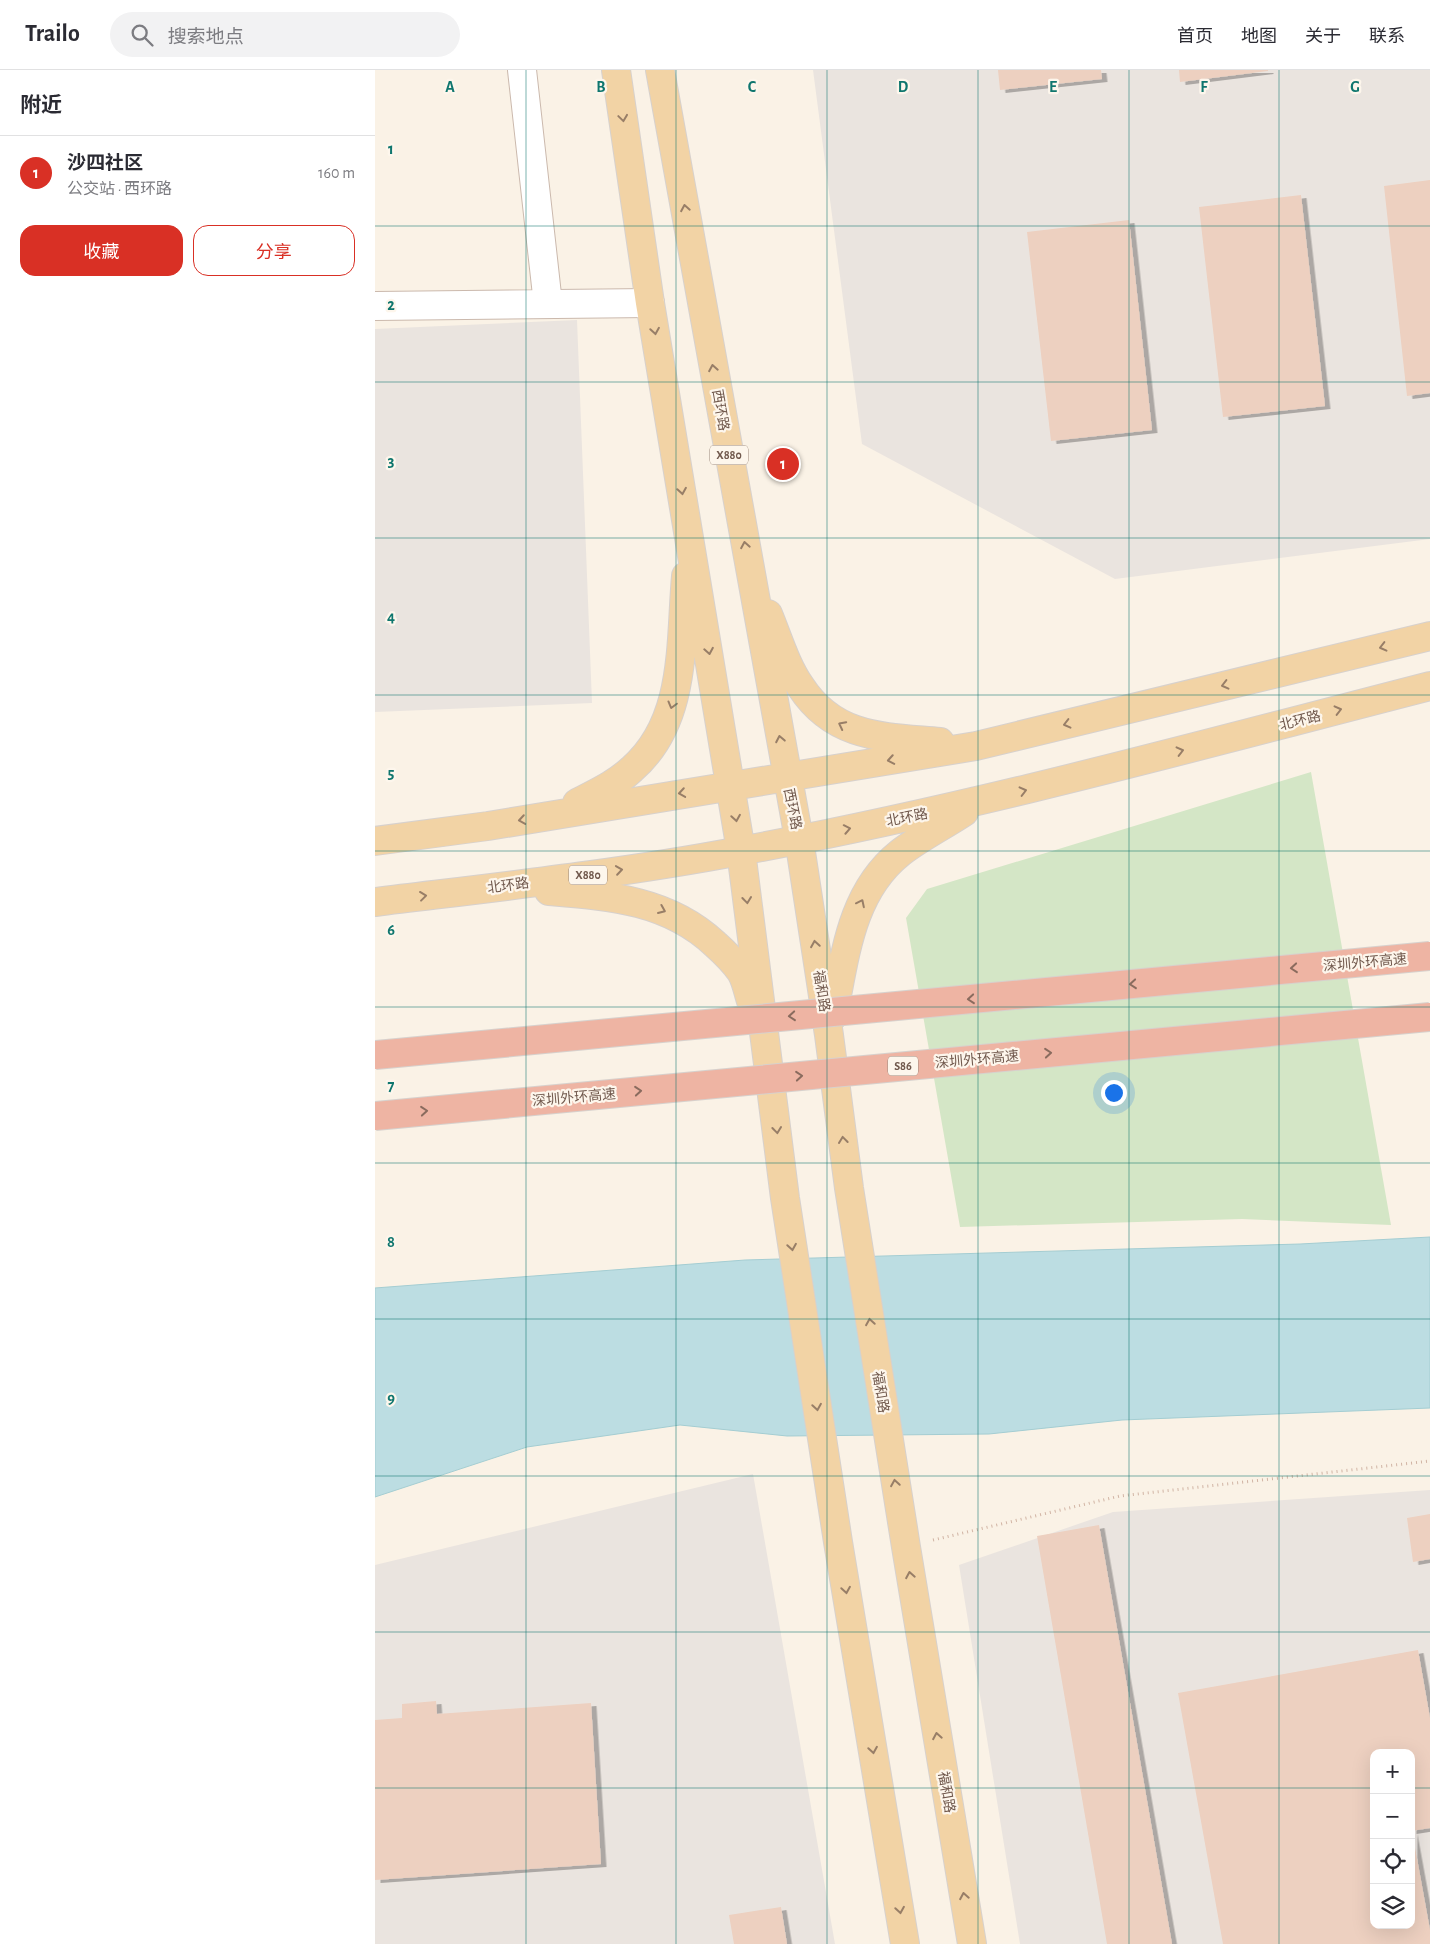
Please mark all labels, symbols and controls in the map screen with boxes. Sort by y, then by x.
search box [110,12,460,57]
icon: search [128,21,156,49]
text: Trailo [25,22,80,46]
text: 搜索地点 [168,28,244,47]
text: 首页 [1177,28,1213,46]
text: 地图 [1241,28,1277,46]
text: 关于 [1305,28,1341,46]
text: 联系 [1369,28,1405,46]
text: A [445,79,455,95]
text: B [596,79,606,95]
text: C [748,79,757,95]
text: D [898,79,909,95]
text: E [1049,79,1057,95]
text: F [1200,79,1208,95]
text: G [1350,79,1360,95]
text: 附近 [20,95,62,116]
one-way arrow [618,114,628,123]
text: 1 [388,141,394,157]
text: 沙四社区 [67,154,143,173]
text: 1 [33,165,39,181]
text: 160 m [318,165,355,181]
text: 公交站 · 西环路 [67,181,172,197]
one-way arrow [680,203,690,212]
button: 收藏 [20,225,183,276]
button: 分享 [193,225,355,276]
text: 2 [387,297,395,313]
one-way arrow [649,327,660,335]
one-way arrow [709,363,719,372]
street label: 西环路 [709,388,732,432]
pin: 1 [767,445,799,483]
road number: X880 [710,446,748,464]
text: 3 [388,453,395,469]
one-way arrow [676,487,686,496]
one-way arrow [740,541,750,549]
text: 4 [387,609,395,625]
one-way arrow [1378,641,1387,652]
one-way arrow [703,647,713,656]
one-way arrow [1221,680,1229,690]
one-way arrow [668,700,678,708]
one-way arrow [1333,705,1342,716]
street label: 北环路 [1278,707,1322,733]
one-way arrow [1062,718,1071,729]
one-way arrow [838,721,847,731]
one-way arrow [775,735,786,744]
one-way arrow [1176,746,1184,756]
one-way arrow [886,755,895,765]
text: 5 [388,765,395,781]
one-way arrow [1018,786,1027,797]
street label: 西环路 [781,787,804,831]
one-way arrow [678,788,687,798]
street label: 北环路 [885,805,929,829]
one-way arrow [518,814,526,825]
one-way arrow [730,814,740,823]
one-way arrow [843,824,851,835]
one-way arrow [616,865,624,876]
road number: X880 [569,866,607,884]
street label: 北环路 [486,874,530,896]
one-way arrow [420,891,428,902]
one-way arrow [741,896,752,904]
one-way arrow [855,899,865,908]
one-way arrow [657,904,666,915]
text: 6 [387,922,395,938]
one-way arrow [811,940,821,948]
street label: 深圳外环高速 [1322,950,1408,974]
one-way arrow [1290,963,1298,974]
street label: 福和路 [811,969,832,1013]
one-way arrow [1128,978,1136,989]
one-way arrow [966,993,974,1004]
one-way arrow [787,1010,795,1021]
street label: 深圳外环高速 [934,1047,1020,1071]
one-way arrow [1045,1048,1053,1059]
road number: S86 [888,1056,918,1076]
one-way arrow [796,1071,804,1082]
text: 7 [388,1078,395,1094]
your location [1101,1080,1127,1106]
street label: 深圳外环高速 [531,1085,617,1109]
one-way arrow [634,1086,642,1097]
one-way arrow [420,1106,428,1117]
one-way arrow [771,1127,782,1135]
one-way arrow [838,1135,849,1143]
text: 8 [387,1234,395,1250]
one-way arrow [787,1242,797,1251]
one-way arrow [866,1318,876,1327]
street label: 福和路 [870,1370,891,1414]
text: 9 [387,1390,395,1406]
one-way arrow [812,1403,822,1412]
one-way arrow [891,1479,901,1487]
one-way arrow [906,1571,916,1580]
one-way arrow [841,1586,851,1594]
one-way arrow [933,1731,943,1740]
one-way arrow [868,1746,878,1755]
map controls [1370,1749,1415,1929]
button: + [1370,1749,1415,1794]
street label: 福和路 [935,1770,958,1814]
button: − [1370,1794,1415,1839]
button: locate [1370,1839,1415,1884]
button: layers [1370,1884,1415,1929]
one-way arrow [960,1892,970,1900]
one-way arrow [894,1906,904,1915]

